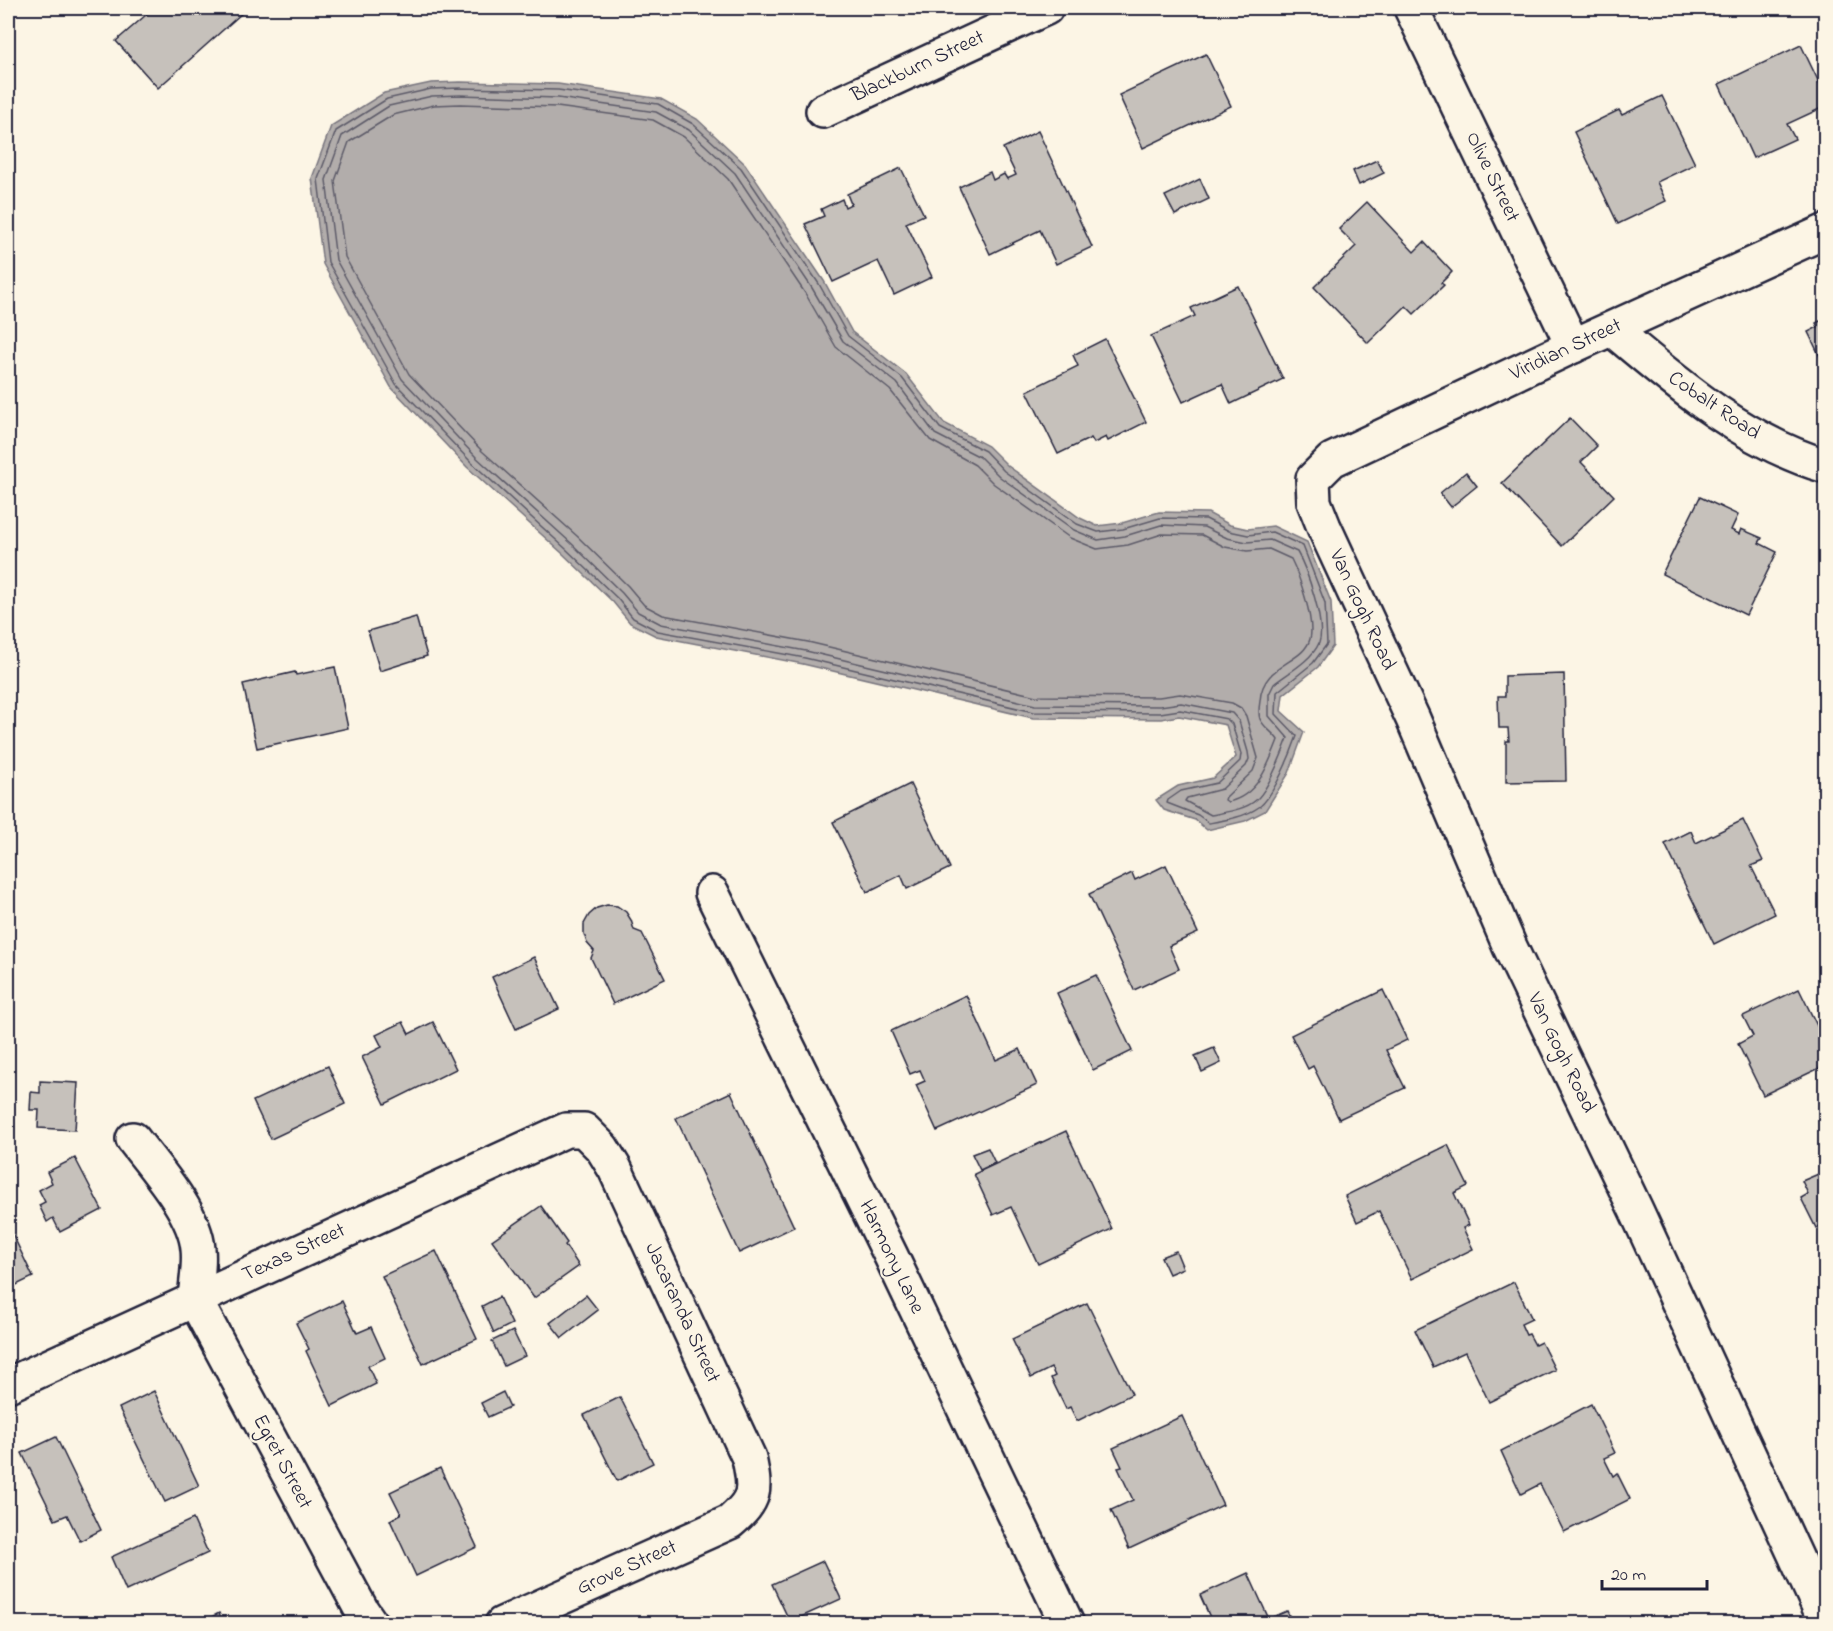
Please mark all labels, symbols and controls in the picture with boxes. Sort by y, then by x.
street label: Blackburn Street [845,23,990,112]
street label: Olive Street [1457,127,1527,227]
street label: Viridian Street [1504,311,1627,389]
street label: Cobalt Road [1662,364,1766,448]
street label: Van Gogh Road [1319,544,1403,676]
street label: Van Gogh Road [1517,987,1603,1119]
street label: Harmony Lane [849,1195,932,1320]
street label: Texas Street [237,1216,351,1290]
street label: Jacaranda Street [636,1238,728,1388]
street label: Egret Street [243,1409,319,1516]
street label: Grove Street [572,1533,682,1603]
scale bar [1602,1553,1707,1591]
text: 20 m [1611,1563,1646,1589]

